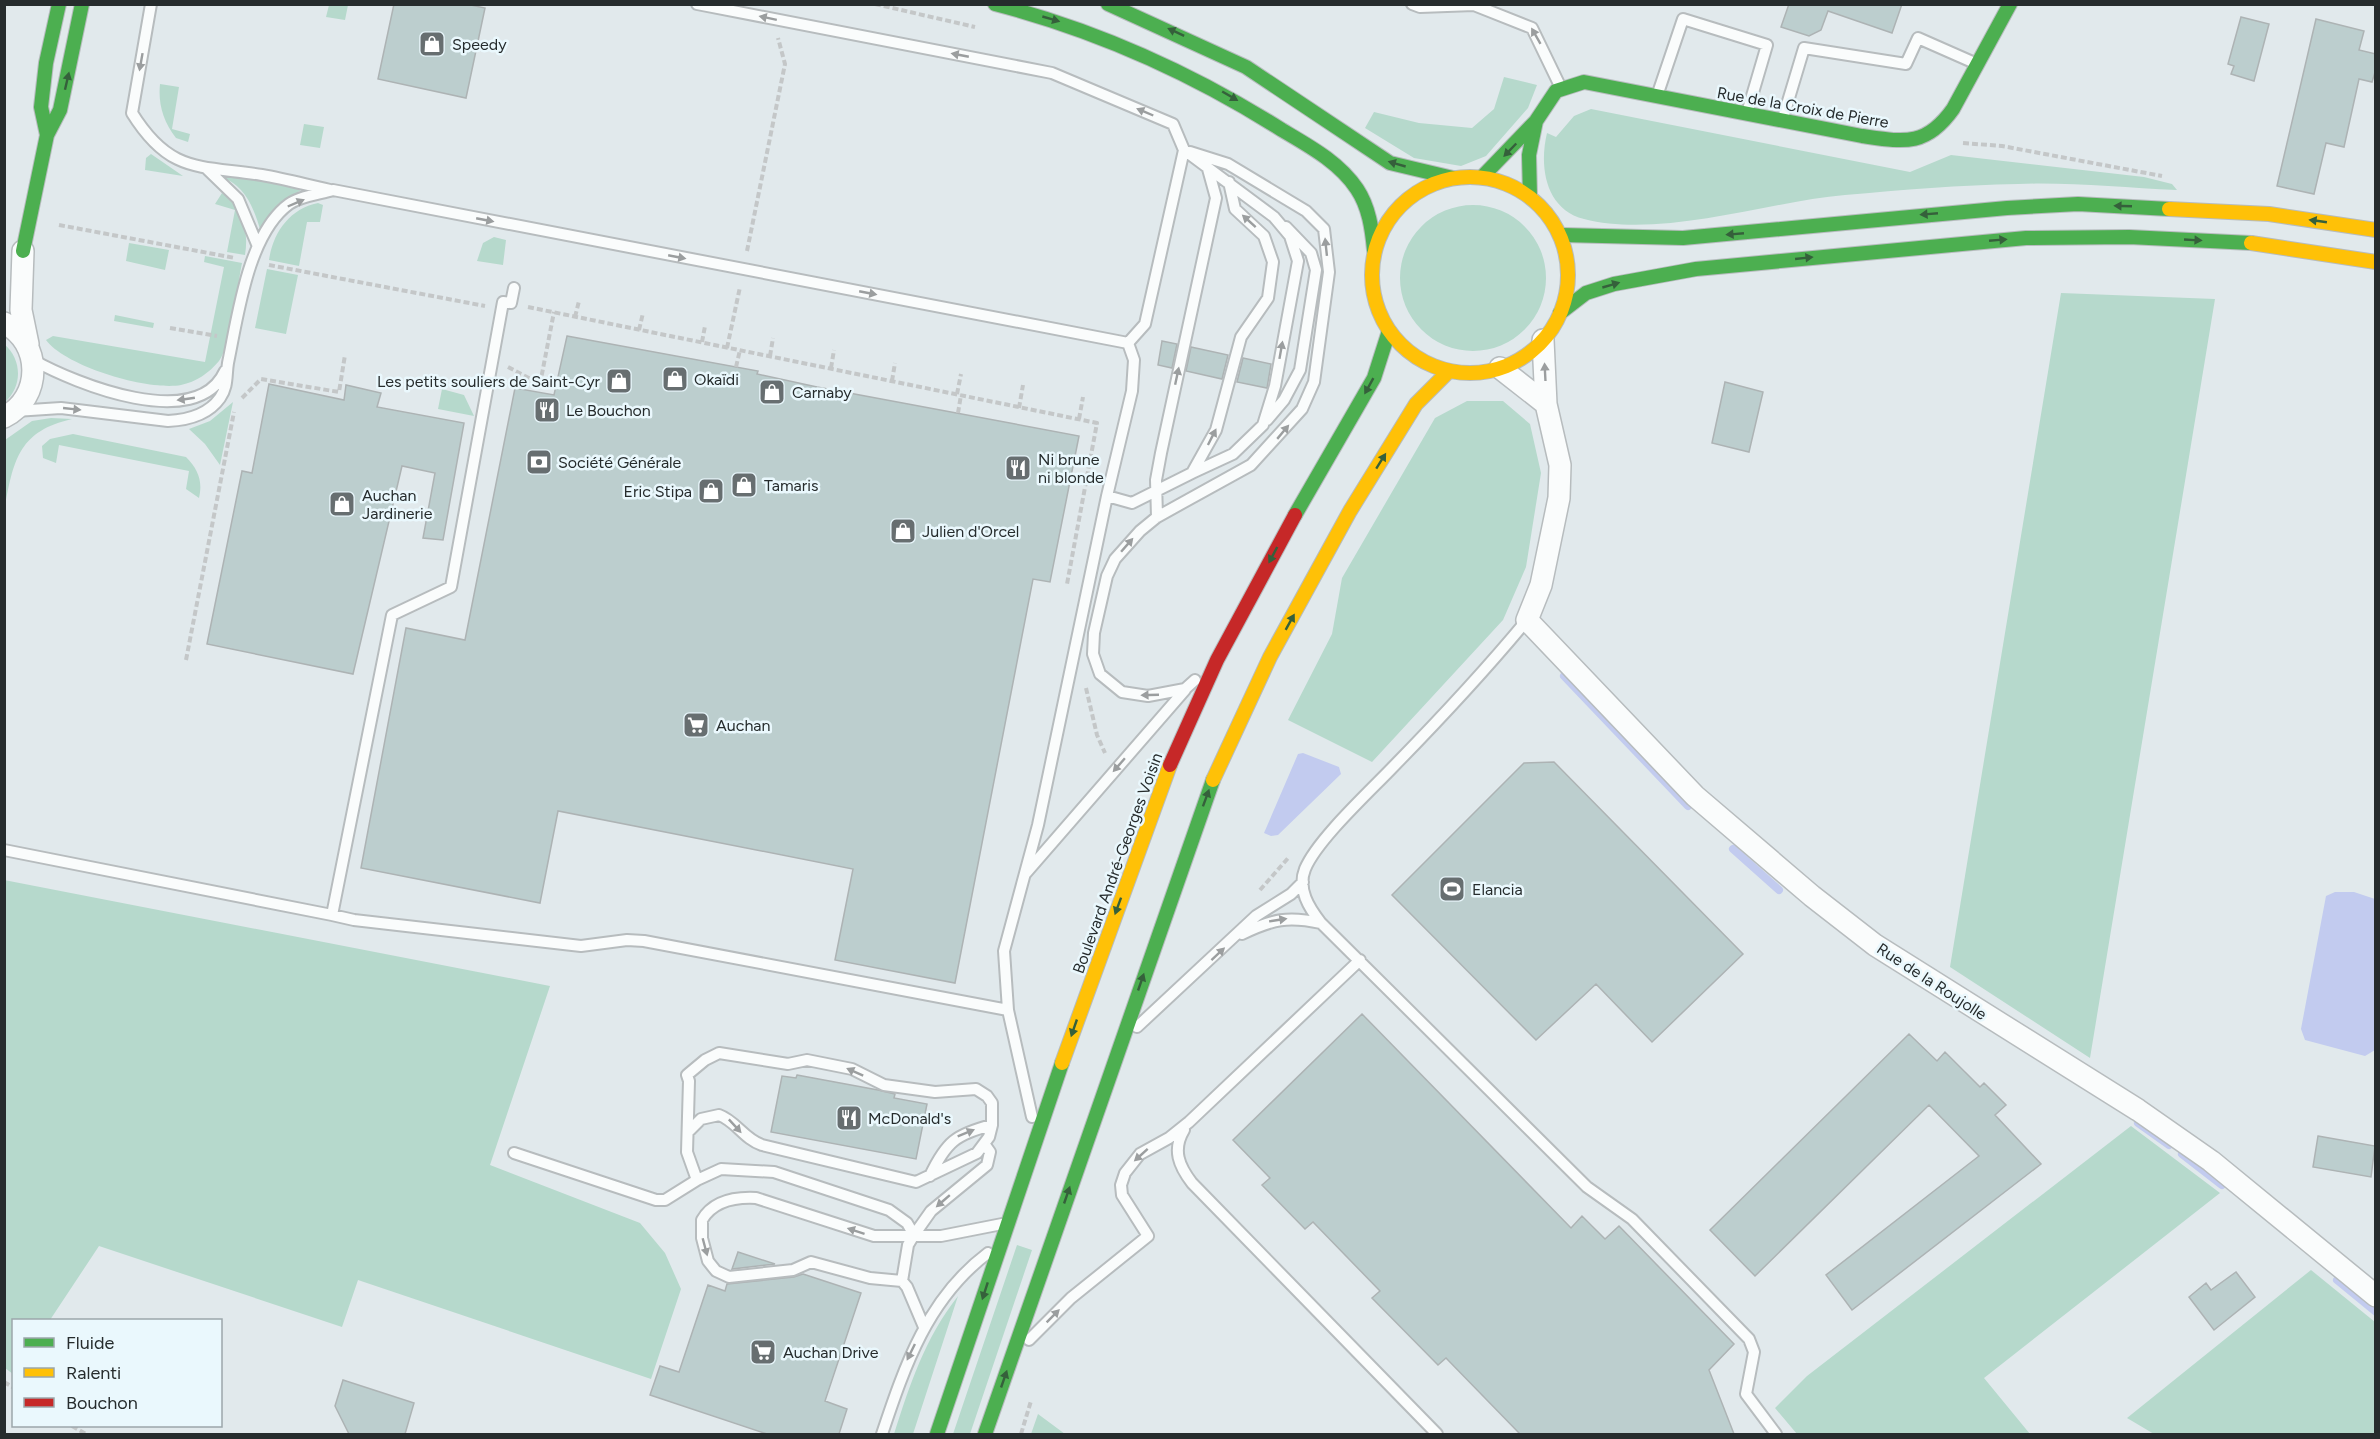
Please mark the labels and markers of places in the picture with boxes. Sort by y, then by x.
shop icon: Speedy [417,29,447,59]
place label: Speedy [452,35,507,54]
shop icon: Okaïdi [660,364,690,394]
shop icon: Les petits souliers de Saint-Cyr [604,366,634,396]
place label: Okaïdi [694,370,739,389]
place label: Les petits souliers de Saint-Cyr [377,372,601,391]
shop icon: Carnaby [757,377,787,407]
place label: Carnaby [792,383,852,402]
restaurant icon: Le Bouchon [532,395,562,425]
place label: Le Bouchon [566,401,651,420]
bank icon: Société Générale [524,447,554,477]
place label: Ni brune ni blonde [1038,450,1104,487]
place label: Société Générale [558,453,682,472]
restaurant icon: Ni brune ni blonde [1003,453,1033,483]
shop icon: Tamaris [729,470,759,500]
shop icon: Eric Stipa [696,476,726,506]
place label: Tamaris [764,476,818,495]
place label: Eric Stipa [624,482,692,501]
place label: Auchan Jardinerie [362,486,433,523]
shop icon: Auchan Jardinerie [327,489,357,519]
shop icon: Julien d'Orcel [888,516,918,546]
place label: Julien d'Orcel [922,522,1019,541]
supermarket icon: Auchan [681,710,711,740]
place label: Auchan [716,716,771,735]
sports icon: Elancia [1437,874,1467,904]
place label: Elancia [1472,880,1523,899]
restaurant icon: McDonald's [834,1103,864,1133]
place label: McDonald's [868,1109,951,1128]
supermarket icon: Auchan Drive [748,1337,778,1367]
place label: Auchan Drive [783,1343,879,1362]

